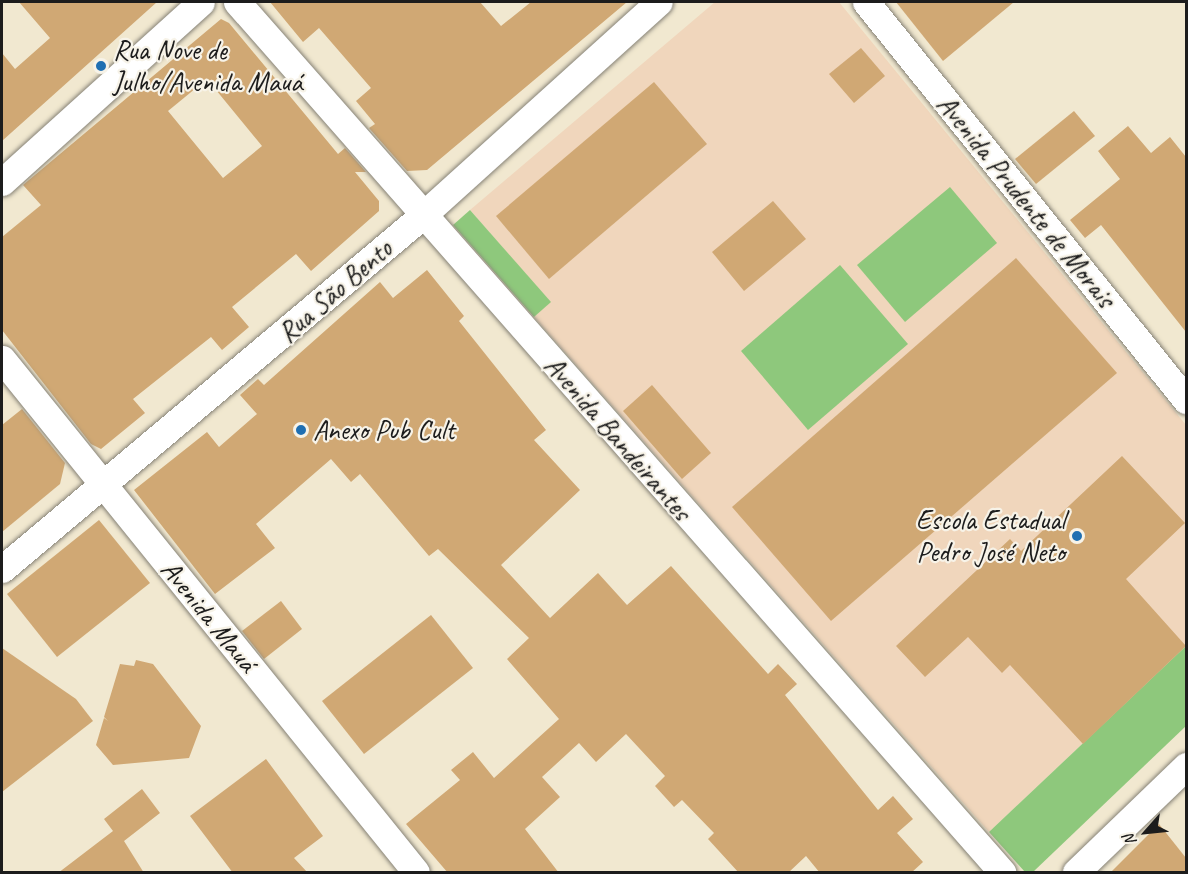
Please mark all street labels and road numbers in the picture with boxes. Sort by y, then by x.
street label: Avenida Prudente de Morais [930,88,1122,314]
street label: Rua São Bento [271,232,399,350]
street label: Avenida Bandeirantes [537,349,699,527]
street label: Avenida Mauá [154,553,264,679]

